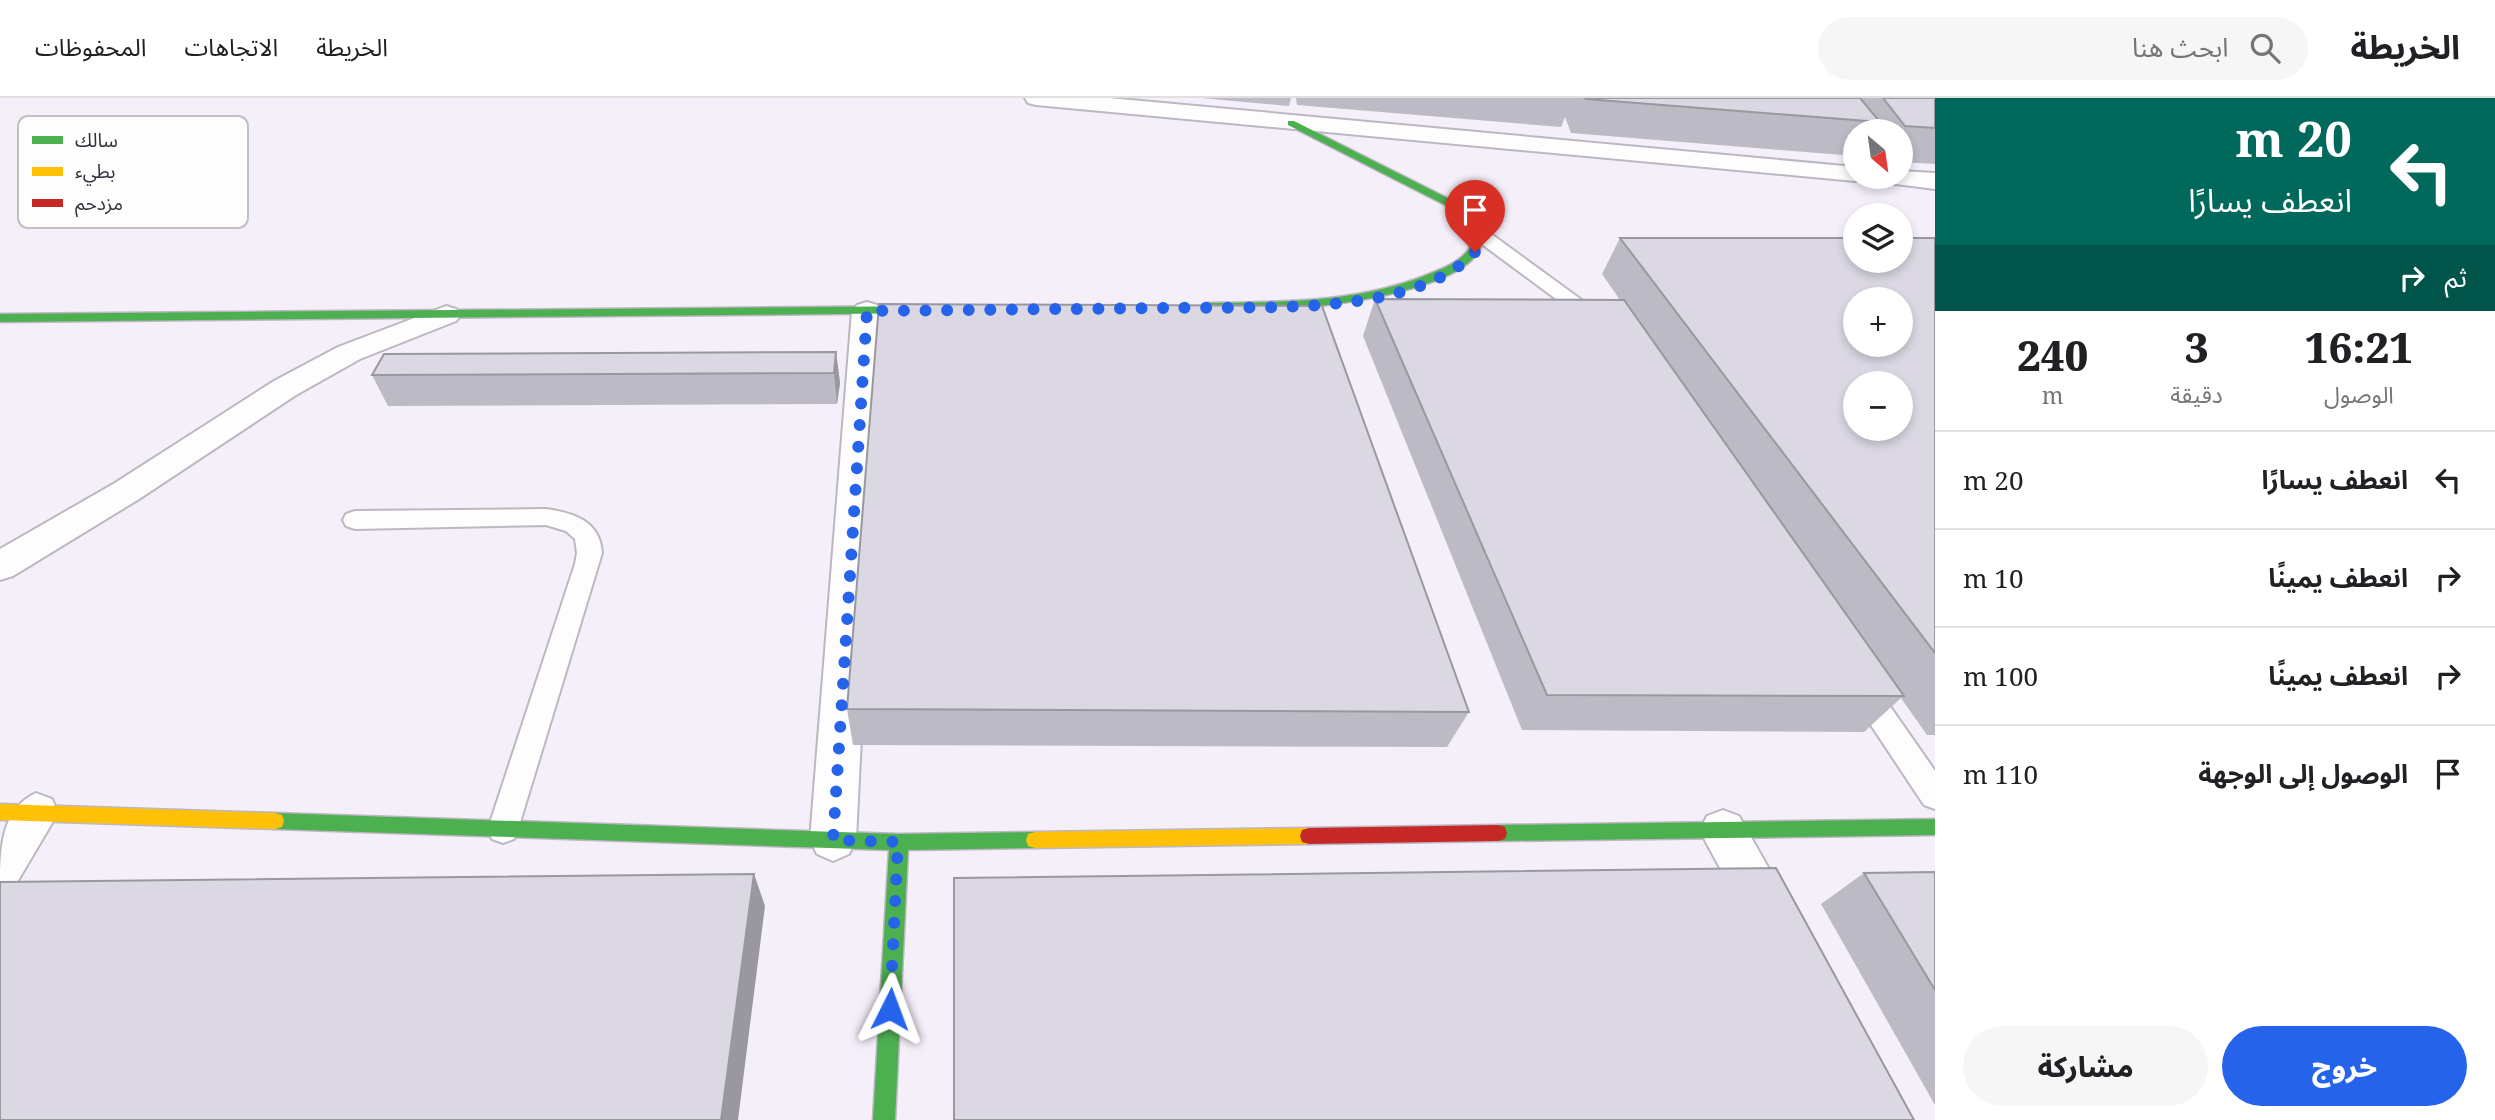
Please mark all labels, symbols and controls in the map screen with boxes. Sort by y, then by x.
search box [1818,17,2308,80]
text: الخريطة [2350,24,2460,69]
text: ابحث هنا [2132,29,2228,65]
icon: search [2246,29,2284,67]
text: المحفوظات [35,30,146,63]
text: الاتجاهات [184,30,278,63]
text: الخريطة [316,30,388,63]
text: 20 m [2236,105,2352,171]
legend [18,116,248,228]
north arrow [1843,119,1913,189]
map controls [1843,119,1913,441]
icon: left [2376,126,2467,217]
text: سالك [75,127,118,153]
text: بطيء [75,158,115,186]
text: انعطف يسارًا [2188,178,2352,221]
pin [1445,180,1505,252]
text: مزدحم [75,190,123,218]
icon: arrive [1456,191,1494,229]
button: layers [1843,203,1913,273]
icon: right [2393,259,2431,297]
text: ثم [2445,259,2467,295]
button: + [1843,287,1913,357]
text: 3 [2185,318,2208,375]
text: 16:21 [2305,318,2413,375]
text: 240 [2017,326,2088,383]
button: − [1843,371,1913,441]
text: دقيقة [2170,378,2223,410]
text: الوصول [2324,378,2394,410]
text: m [2042,379,2064,411]
text: انعطف يسارًا [2262,461,2408,497]
icon: left [2429,461,2467,499]
text: 20 m [1963,462,2023,498]
text: انعطف يمينًا [2268,559,2408,595]
icon: right [2429,559,2467,597]
text: 10 m [1963,560,2023,596]
text: انعطف يمينًا [2268,657,2408,693]
icon: right [2429,657,2467,695]
text: 100 m [1963,658,2038,694]
text: الوصول إلى الوجهة [2198,755,2408,791]
icon: arrive [2429,755,2467,793]
text: 110 m [1963,756,2038,792]
position arrow [853,972,927,1046]
button: مشاركة [1963,1026,2208,1106]
button: خروج [2222,1026,2467,1106]

